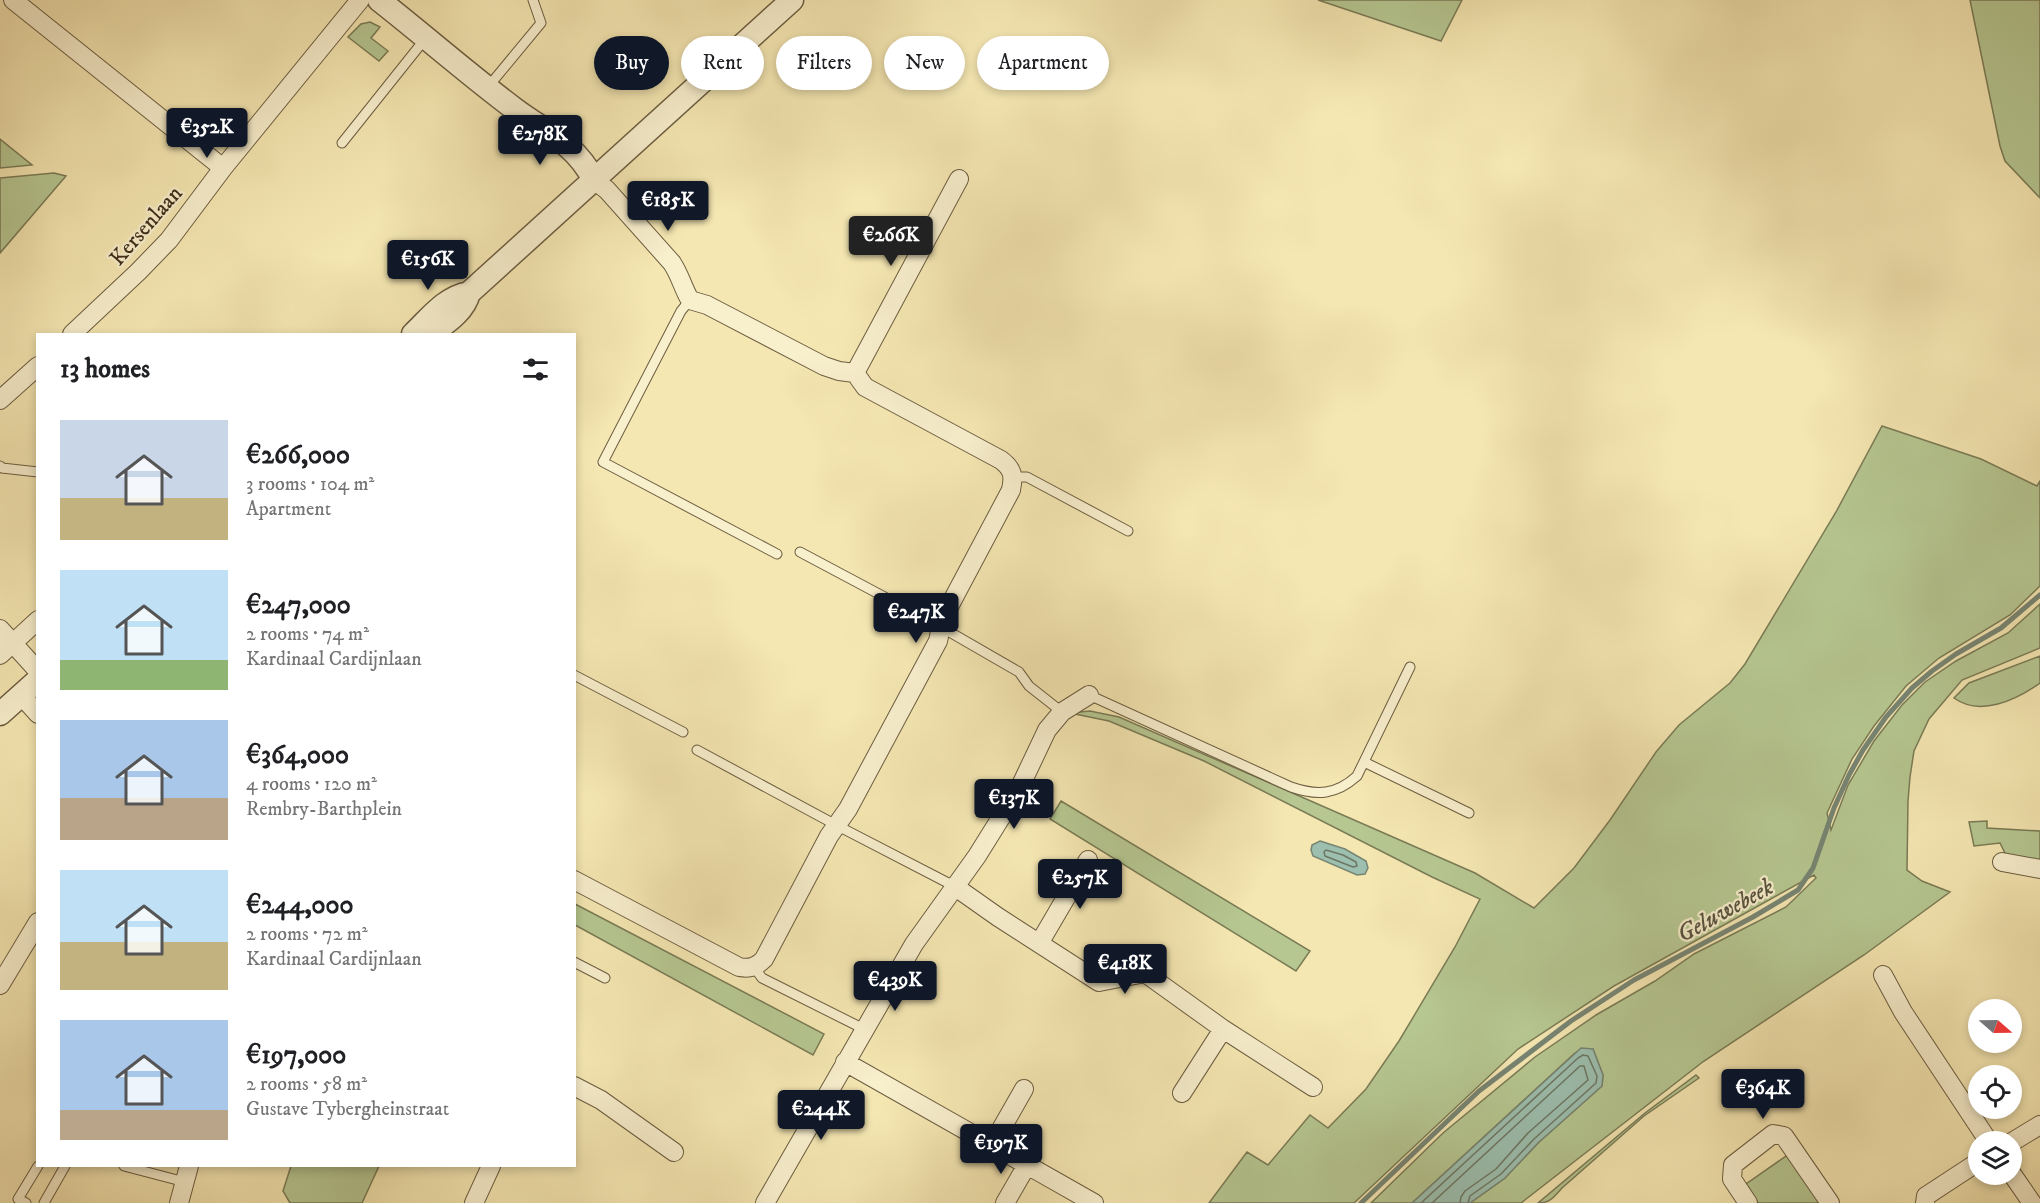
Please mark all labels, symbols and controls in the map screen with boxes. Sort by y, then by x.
chip: Buy [594,36,669,90]
chip: Rent [681,36,764,90]
chip: Filters [776,36,872,90]
chip: New [884,36,965,90]
chip: Apartment [977,36,1109,90]
pin: €352K [165,108,249,159]
text: €352K [181,115,234,140]
pin: €278K [498,115,582,166]
text: €278K [512,122,568,147]
street label: Kersenlaan [104,180,189,272]
pin: €185K [626,181,710,232]
text: €185K [641,188,695,213]
pin: €266K [849,216,933,267]
text: €266K [863,223,919,248]
pin: €156K [386,240,470,291]
text: €156K [401,247,455,272]
text: 13 homes [60,353,150,386]
icon: filters [519,353,552,386]
text: €266,000 [246,439,350,472]
icon: home [108,444,180,516]
text: 3 rooms · 104 m² [246,472,374,497]
text: Apartment [246,497,331,522]
text: €247,000 [246,589,351,622]
pin: €247K [874,593,958,644]
icon: home [108,594,180,666]
text: €247K [888,600,945,625]
text: 2 rooms · 74 m² [246,622,369,647]
text: Kardinaal Cardijnlaan [246,647,422,672]
text: €364,000 [246,739,349,772]
icon: home [108,744,180,816]
text: 4 rooms · 120 m² [246,772,377,797]
pin: €137K [972,779,1056,830]
text: €137K [988,786,1040,811]
text: Rembry-Barthplein [246,797,402,822]
pin: €257K [1038,859,1122,910]
text: €257K [1052,866,1108,891]
water label: Geluwebeek [1672,872,1779,950]
text: €244,000 [246,889,354,922]
icon: home [108,894,180,966]
text: 2 rooms · 72 m² [246,922,368,947]
pin: €418K [1083,944,1167,995]
text: Kardinaal Cardijnlaan [246,947,422,972]
text: €418K [1098,951,1152,976]
pin: €439K [853,961,937,1012]
text: €439K [868,968,922,993]
north arrow [1968,999,2022,1053]
map controls [1968,999,2022,1185]
text: €197,000 [246,1039,346,1072]
icon: home [108,1044,180,1116]
button: locate [1968,1065,2022,1119]
pin: €364K [1721,1069,1805,1120]
text: 2 rooms · 58 m² [246,1072,367,1097]
text: €364K [1735,1076,1791,1101]
pin: €244K [779,1090,863,1141]
text: Gustave Tybergheinstraat [246,1097,449,1122]
text: €244K [792,1097,850,1122]
pin: €197K [959,1124,1043,1175]
text: €197K [974,1131,1028,1156]
button: layers [1968,1131,2022,1185]

